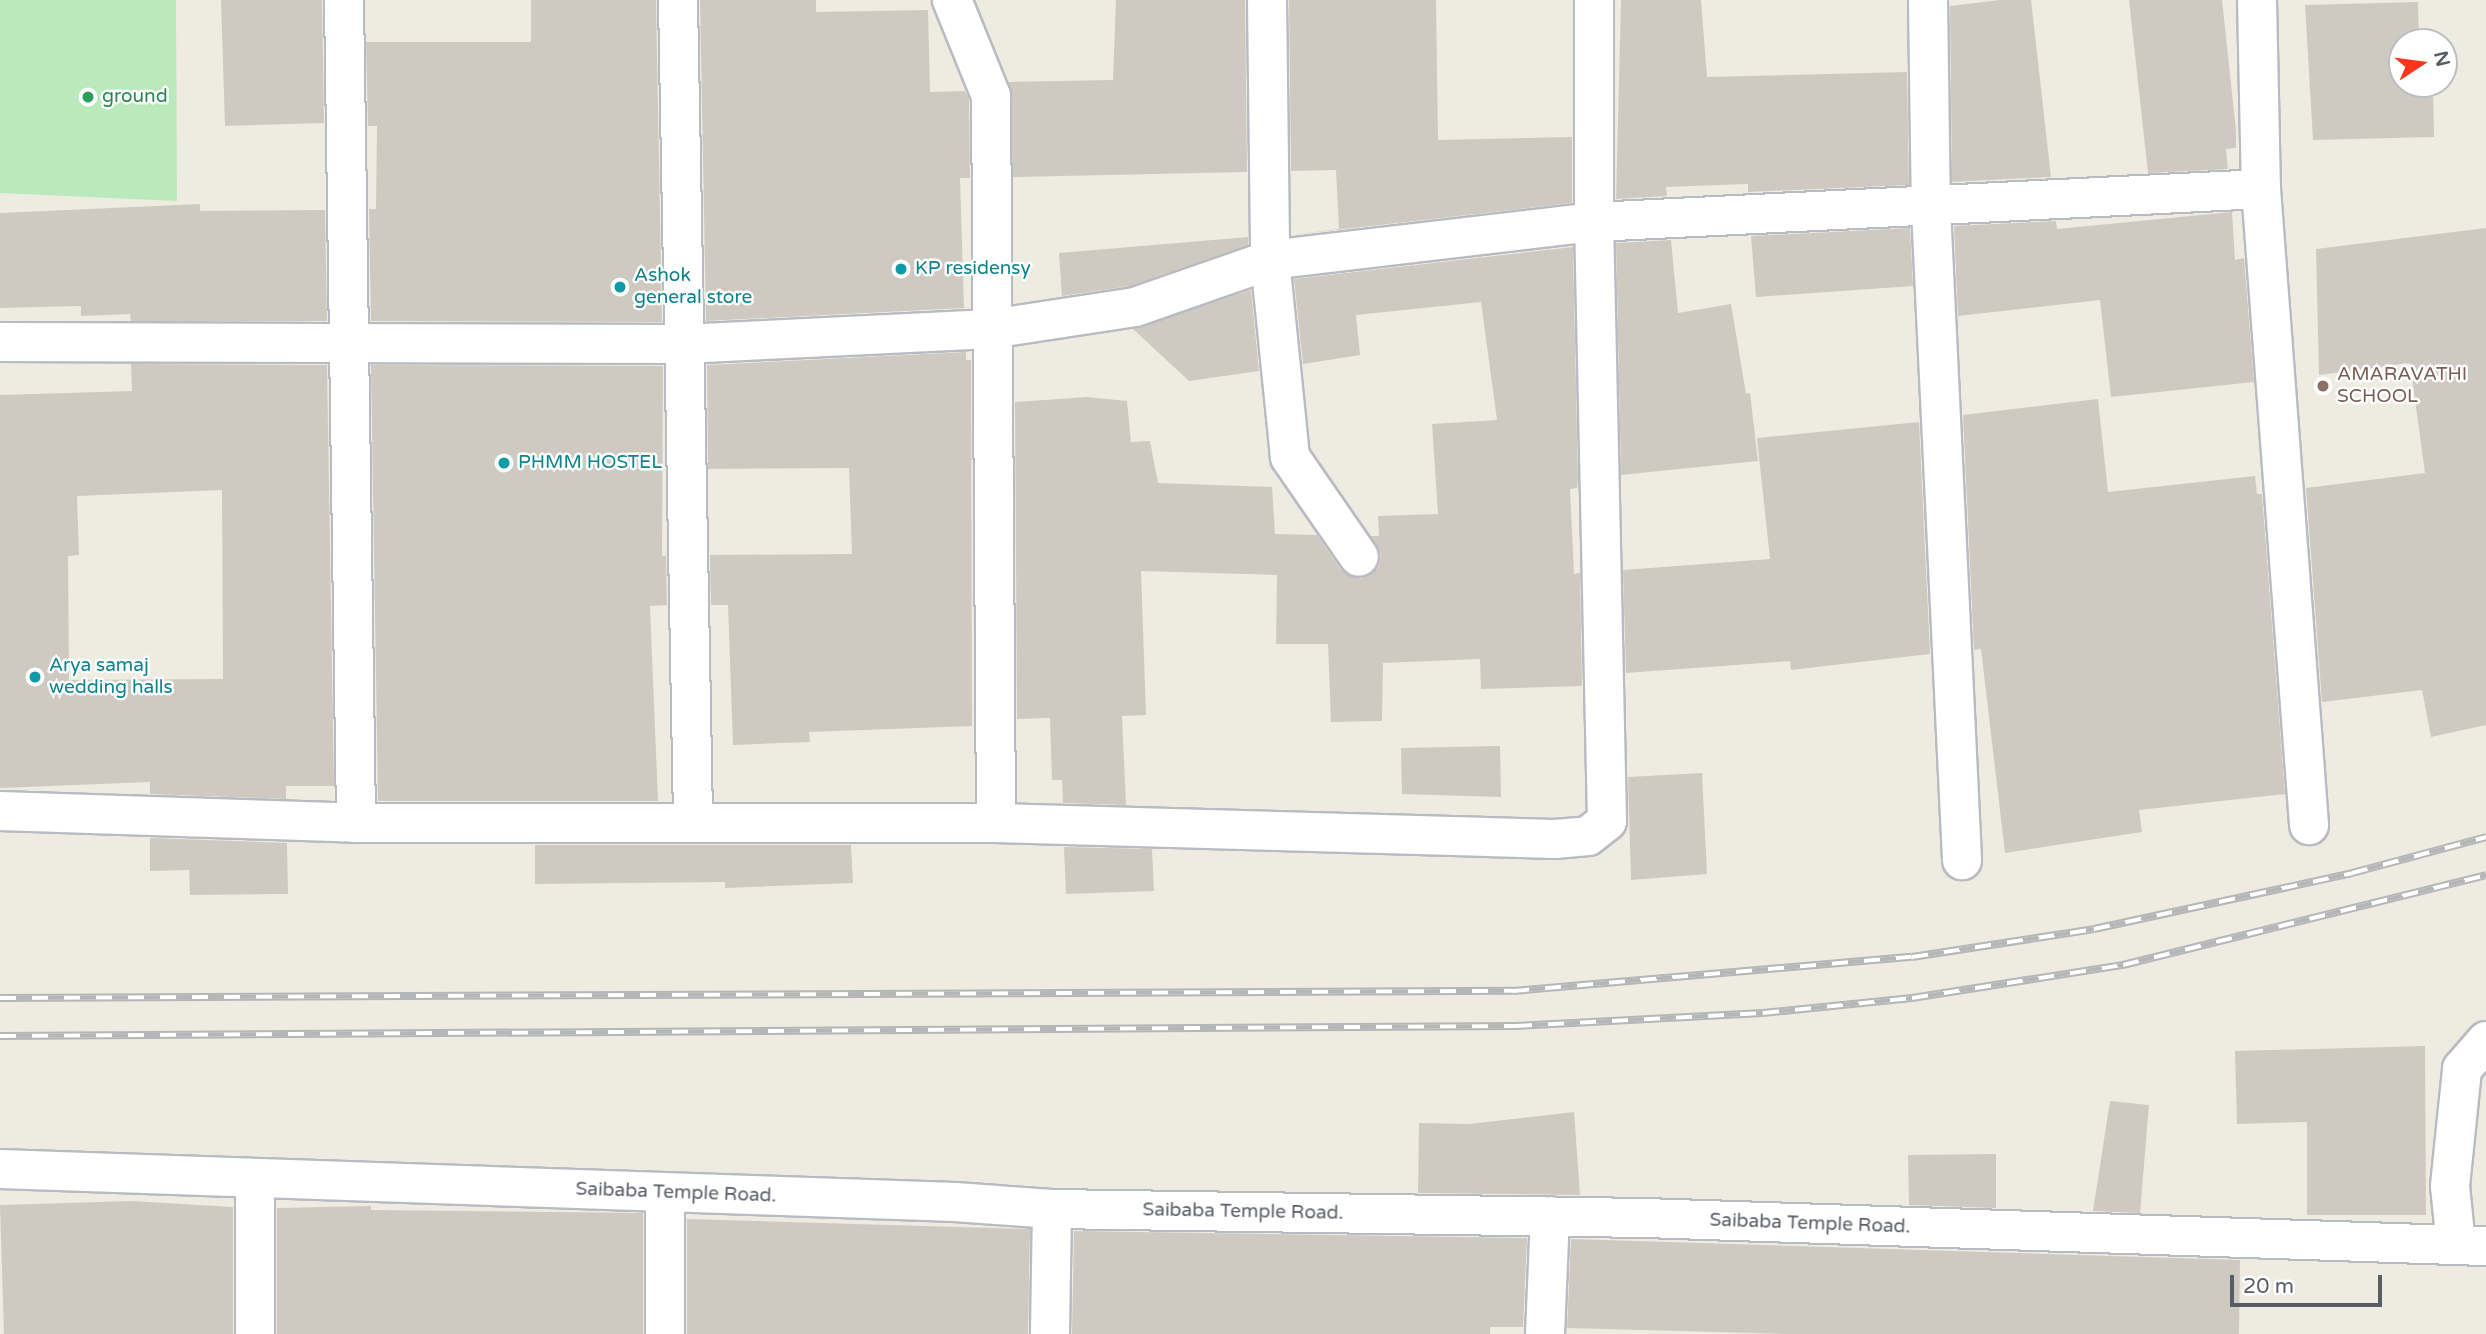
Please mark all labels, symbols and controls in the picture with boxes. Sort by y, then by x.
north arrow [2388,28,2458,98]
text: N [2429,49,2454,69]
place label: ground [102,86,168,108]
marker: ground [80,89,96,105]
place label: KP residensy [915,258,1031,280]
marker: KP residensy [893,261,909,277]
place label: Ashok general store [634,265,752,309]
marker: Ashok general store [612,279,628,295]
place label: AMARAVATHI SCHOOL [2337,364,2467,408]
marker: AMARAVATHI SCHOOL [2315,378,2331,394]
place label: PHMM HOSTEL [518,452,662,474]
marker: PHMM HOSTEL [496,455,512,471]
place label: Arya samaj wedding halls [49,655,173,699]
marker: Arya samaj wedding halls [27,669,43,685]
street label: Saibaba Temple Road. [575,1178,777,1208]
street label: Saibaba Temple Road. [1142,1199,1344,1225]
street label: Saibaba Temple Road. [1709,1209,1911,1239]
scale bar [2234,1260,2386,1304]
text: 20 m [2243,1274,2294,1299]

